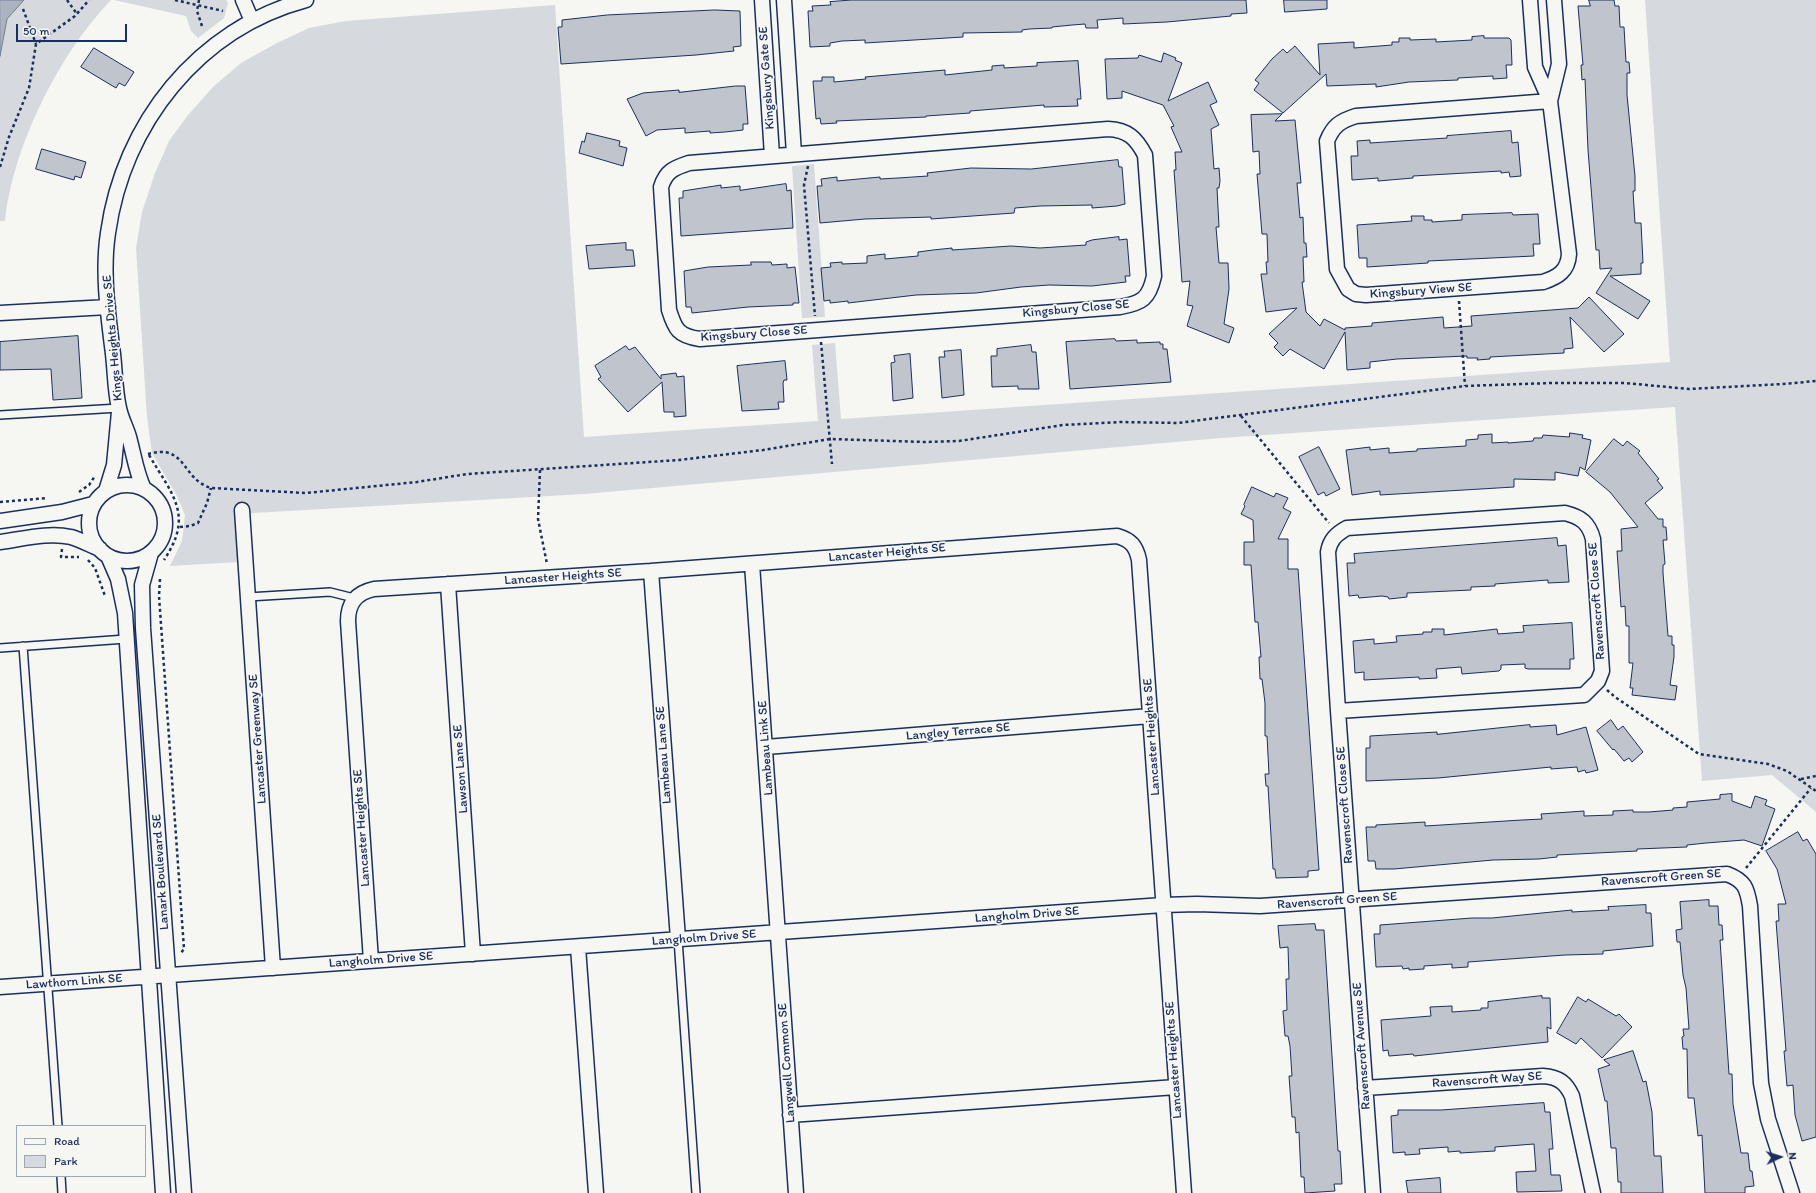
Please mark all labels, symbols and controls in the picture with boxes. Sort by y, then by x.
scale bar [18,16,129,42]
text: 50 m [23,24,49,38]
street label: Kingsbury Gate SE [756,26,778,130]
street label: Kings Heights Drive SE [100,274,126,402]
street label: Kingsbury View SE [1369,280,1473,302]
street label: Kingsbury Close SE [1022,297,1130,321]
street label: Kingsbury Close SE [700,322,808,346]
street label: Lancaster Heights SE [828,540,946,566]
street label: Ravenscroft Close SE [1585,542,1609,660]
street label: Lancaster Heights SE [504,565,622,589]
street label: Lancaster Greenway SE [246,673,270,805]
street label: Lancaster Heights SE [1140,678,1164,796]
street label: Lambeau Link SE [755,700,777,796]
street label: Lambeau Lane SE [653,705,675,805]
street label: Langley Terrace SE [905,720,1011,744]
street label: Lawson Lane SE [450,724,472,814]
street label: Ravenscroft Close SE [1333,746,1357,864]
street label: Lancaster Heights SE [350,769,374,887]
street label: Lanark Boulevard SE [149,813,173,931]
street label: Ravenscroft Green SE [1600,866,1722,890]
street label: Ravenscroft Green SE [1276,889,1398,913]
street label: Langholm Drive SE [974,904,1080,926]
street label: Langholm Drive SE [651,927,757,949]
street label: Langholm Drive SE [328,949,434,971]
street label: Lawthorn Link SE [25,971,123,993]
street label: Ravenscroft Avenue SE [1350,982,1374,1110]
street label: Lancaster Heights SE [1162,1001,1186,1119]
street label: Langwell Common SE [775,1002,799,1124]
street label: Ravenscroft Way SE [1431,1068,1543,1092]
legend [16,1125,146,1177]
text: Road [54,1134,80,1148]
north arrow [1760,1137,1800,1177]
text: N [1786,1152,1799,1160]
text: Park [54,1154,78,1168]

